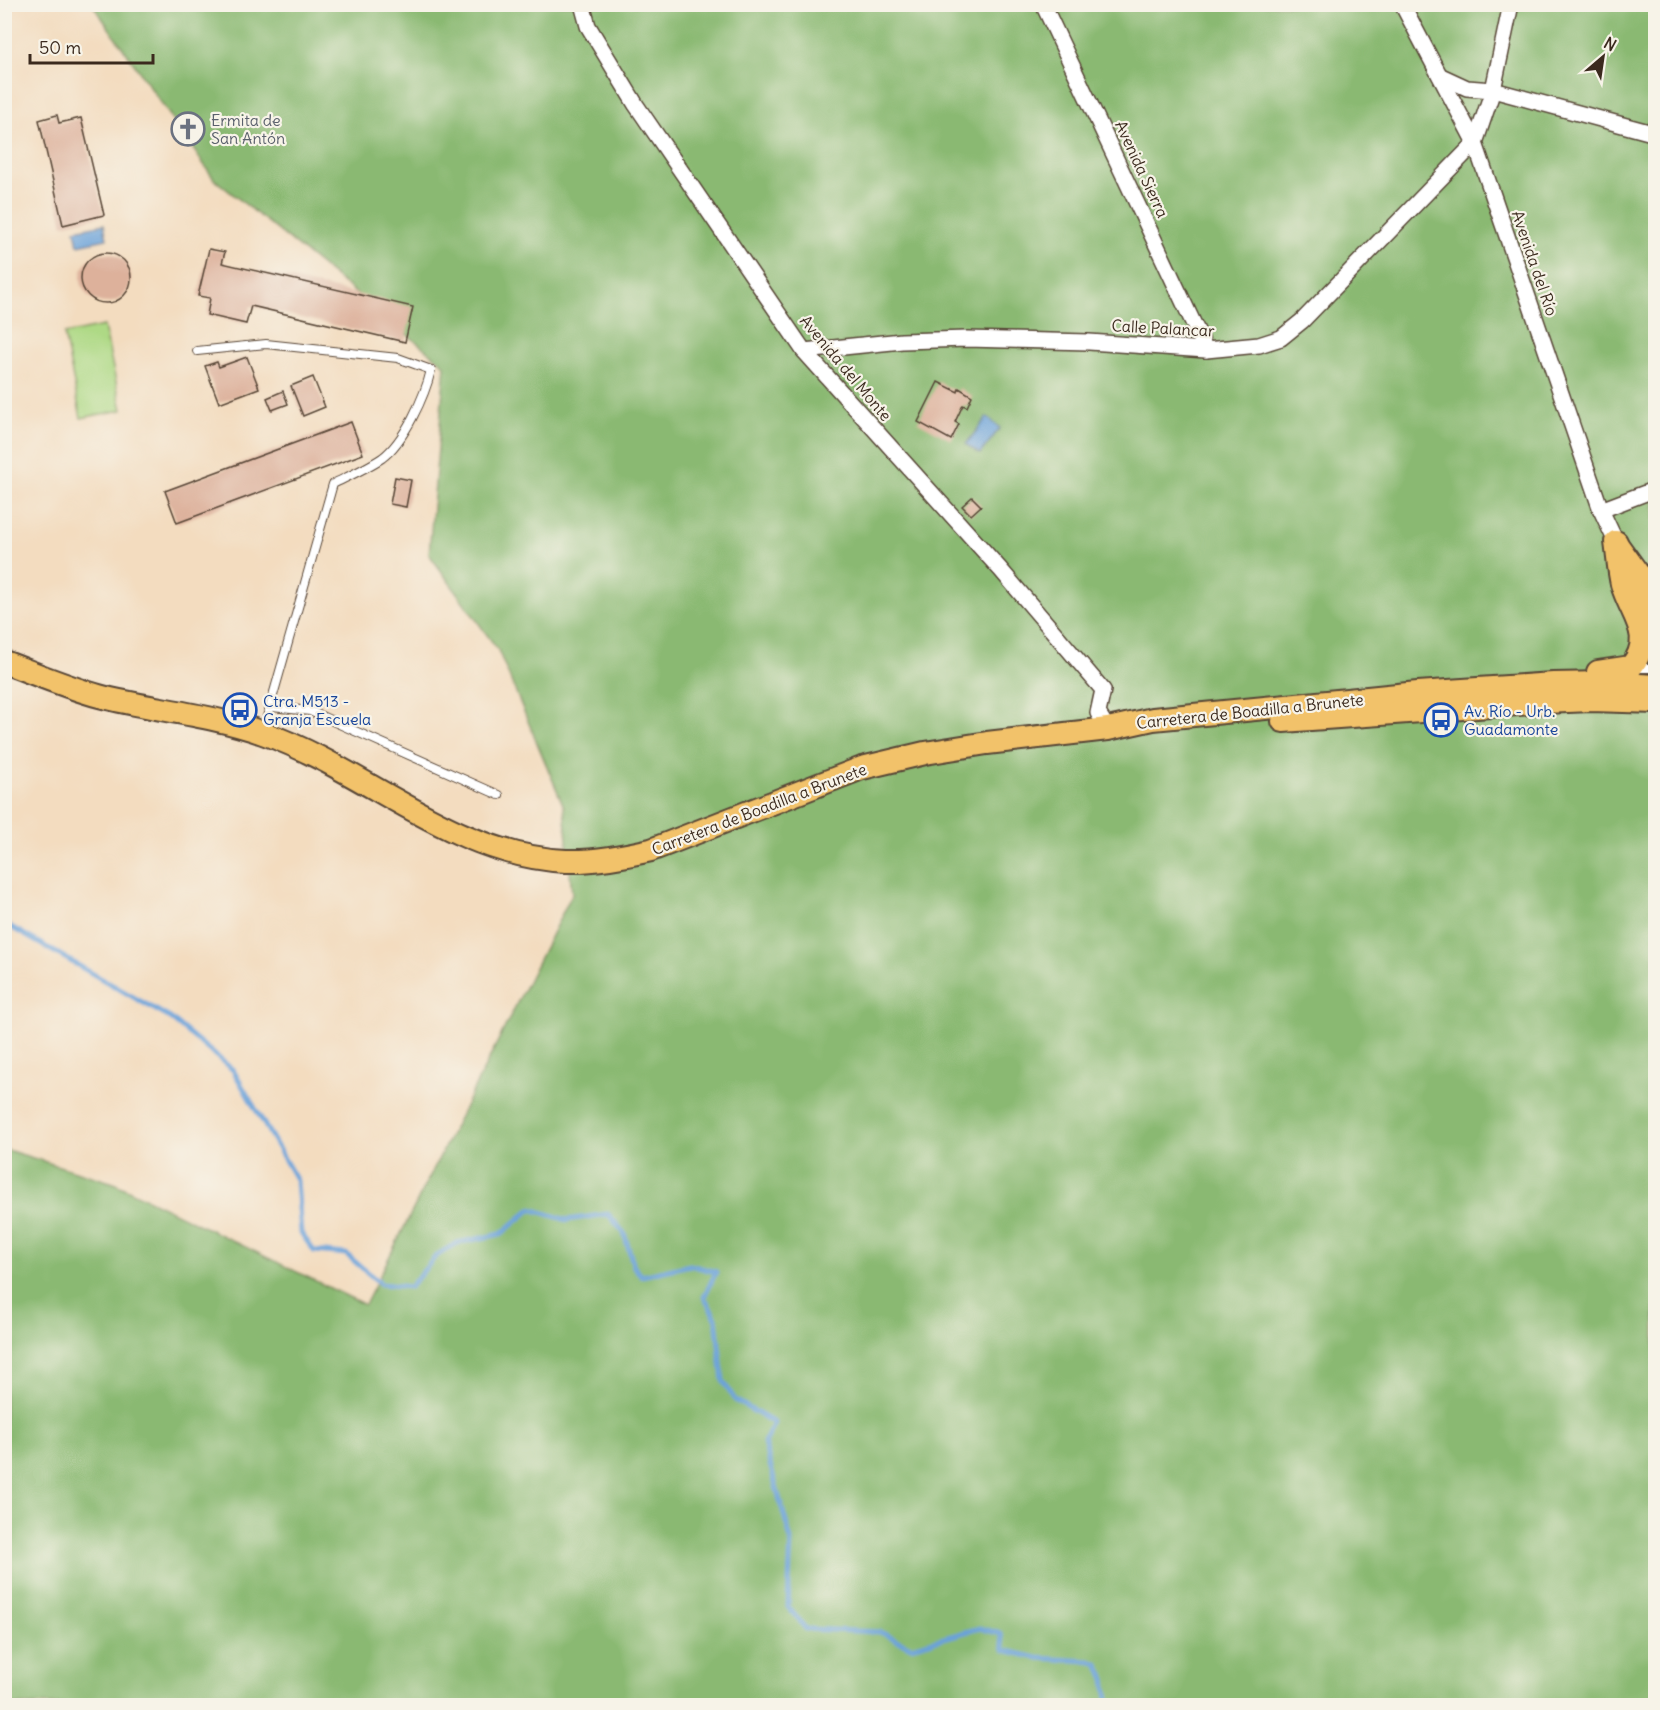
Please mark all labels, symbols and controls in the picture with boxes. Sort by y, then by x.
scale bar [30,27,153,65]
north arrow [1573,27,1633,87]
text: N [1601,32,1620,55]
text: 50 m [39,36,81,59]
place label: Ermita de San Antón [211,110,285,148]
church icon: Ermita de San Antón [170,111,206,147]
street label: Avenida Sierra [1111,117,1173,221]
street label: Avenida del Río [1508,208,1562,318]
street label: Avenida del Monte [796,311,896,425]
street label: Calle Palancar [1111,315,1216,341]
street label: Carretera de Boadilla a Brunete [1135,689,1365,733]
place label: Ctra. M513 - Granja Escuela [263,691,371,729]
bus stop icon: Ctra. M513 - Granja Escuela [222,692,258,728]
place label: Av. Río - Urb. Guadamonte [1464,701,1558,739]
bus stop icon: Av. Río - Urb. Guadamonte [1423,702,1459,738]
street label: Carretera de Boadilla a Brunete [649,759,869,859]

